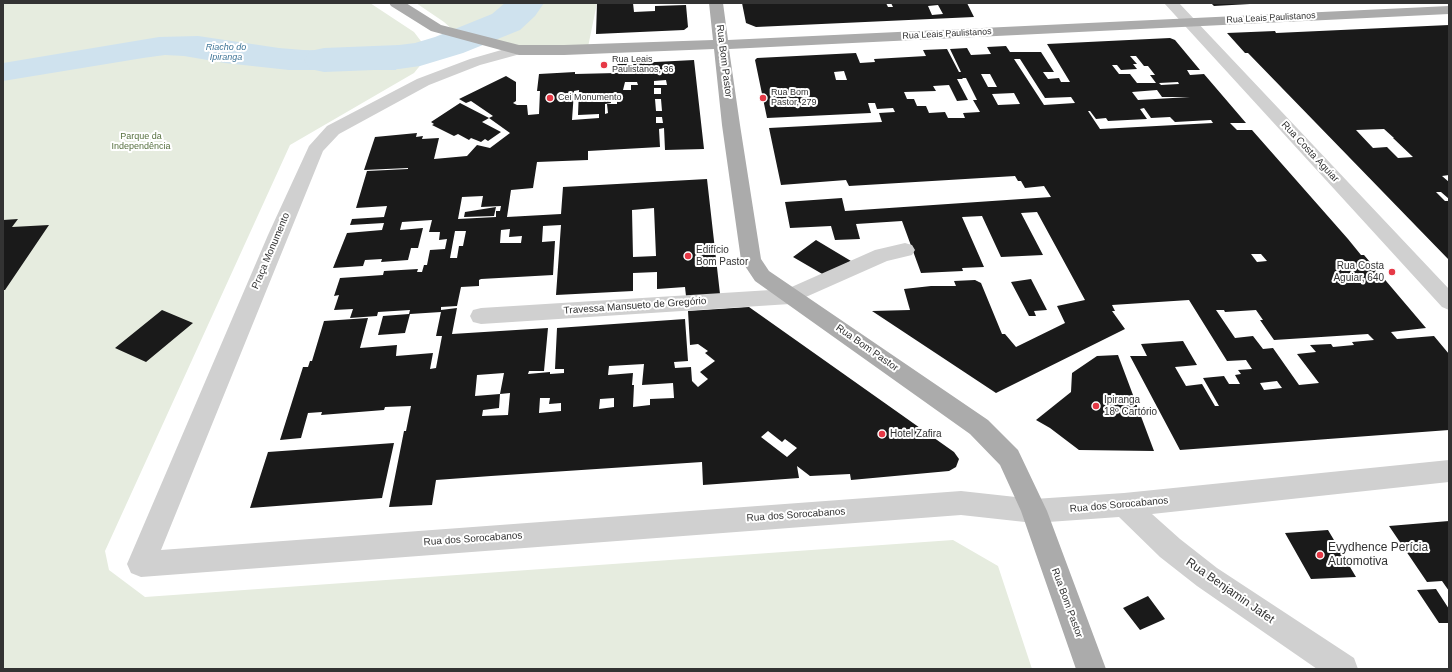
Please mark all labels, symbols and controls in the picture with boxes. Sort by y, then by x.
street label: Rua Leais Paulistanos [1226,10,1316,26]
street label: Rua Bom Pastor [714,24,734,98]
street label: Rua Leais Paulistanos [902,26,992,42]
water label: Riacho do Ipiranga [206,42,246,63]
place label: Rua Leais Paulistanos, 36 [612,55,674,76]
marker: Rua Leais Paulistanos, 36 [599,60,609,70]
place label: Rua Bom Pastor, 279 [771,88,817,109]
marker: Cei Monumento [545,93,555,103]
place label: Cei Monumento [558,93,622,103]
marker: Rua Bom Pastor, 279 [758,93,768,103]
street label: Rua Costa Aguiar [1279,119,1341,185]
park label: Parque da Independência [111,132,171,153]
street label: Praça Monumento [250,211,292,291]
place label: Edifício Bom Pastor [696,244,748,268]
marker: Edifício Bom Pastor [683,251,693,261]
place label: Rua Costa Aguiar, 640 [1333,260,1384,284]
marker: Rua Costa Aguiar, 640 [1387,267,1397,277]
street label: Travessa Mansueto de Gregório [563,295,707,317]
street label: Rua Bom Pastor [834,322,900,374]
place label: Ipiranga 18º Cartório [1104,394,1157,418]
marker: Ipiranga 18º Cartório [1091,401,1101,411]
place label: Hotel Zafira [890,428,942,440]
marker: Hotel Zafira [877,429,887,439]
street label: Rua dos Sorocabanos [1069,495,1169,515]
street label: Rua dos Sorocabanos [746,506,846,524]
street label: Rua dos Sorocabanos [423,530,523,548]
place label: Evydhence Perícia Automotiva [1328,541,1428,569]
marker: Evydhence Perícia Automotiva [1315,550,1325,560]
street label: Rua Benjamin Jafet [1183,555,1277,627]
street label: Rua Bom Pastor [1049,566,1085,640]

